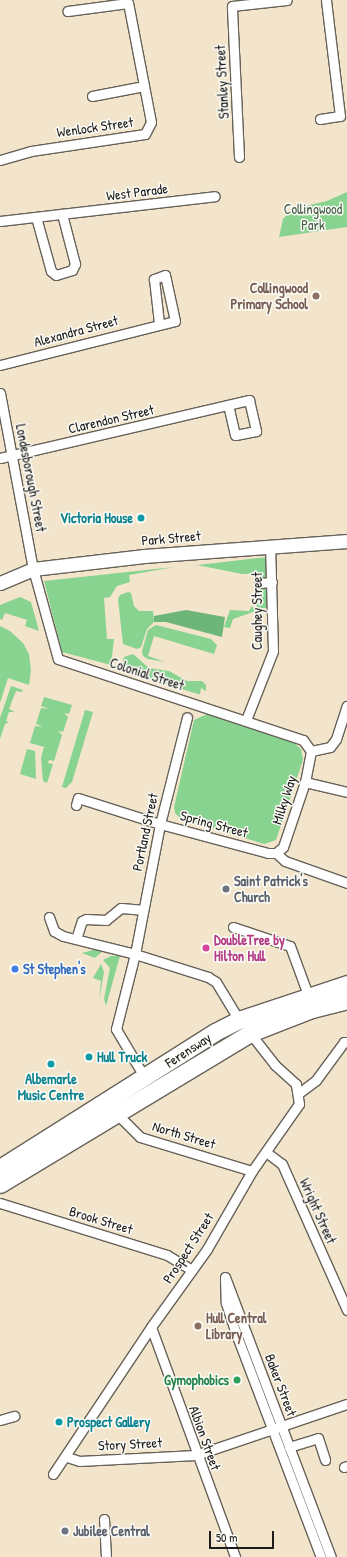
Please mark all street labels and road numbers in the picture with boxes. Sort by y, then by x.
street label: Stanley Street [212,45,232,119]
street label: Wenlock Street [56,113,134,141]
street label: West Parade [105,180,169,204]
street label: Alexandra Street [32,312,120,350]
street label: Clarendon Street [67,401,155,437]
street label: Londesborough Street [12,423,50,533]
street label: Park Street [141,527,201,549]
street label: Caughey Street [249,572,265,650]
street label: Colonial Street [108,654,186,694]
street label: Milky Way [268,774,300,826]
street label: Portland Street [129,791,161,873]
street label: Spring Street [178,807,250,841]
street label: Ferensway [162,1029,214,1071]
street label: North Street [150,1117,218,1153]
street label: Wright Street [296,1176,340,1246]
street label: Brook Street [67,1202,135,1238]
street label: Prospect Street [159,1210,217,1286]
street label: Baker Street [261,1352,301,1418]
street label: Albion Street [186,1404,224,1472]
street label: Story Street [98,1434,162,1454]

